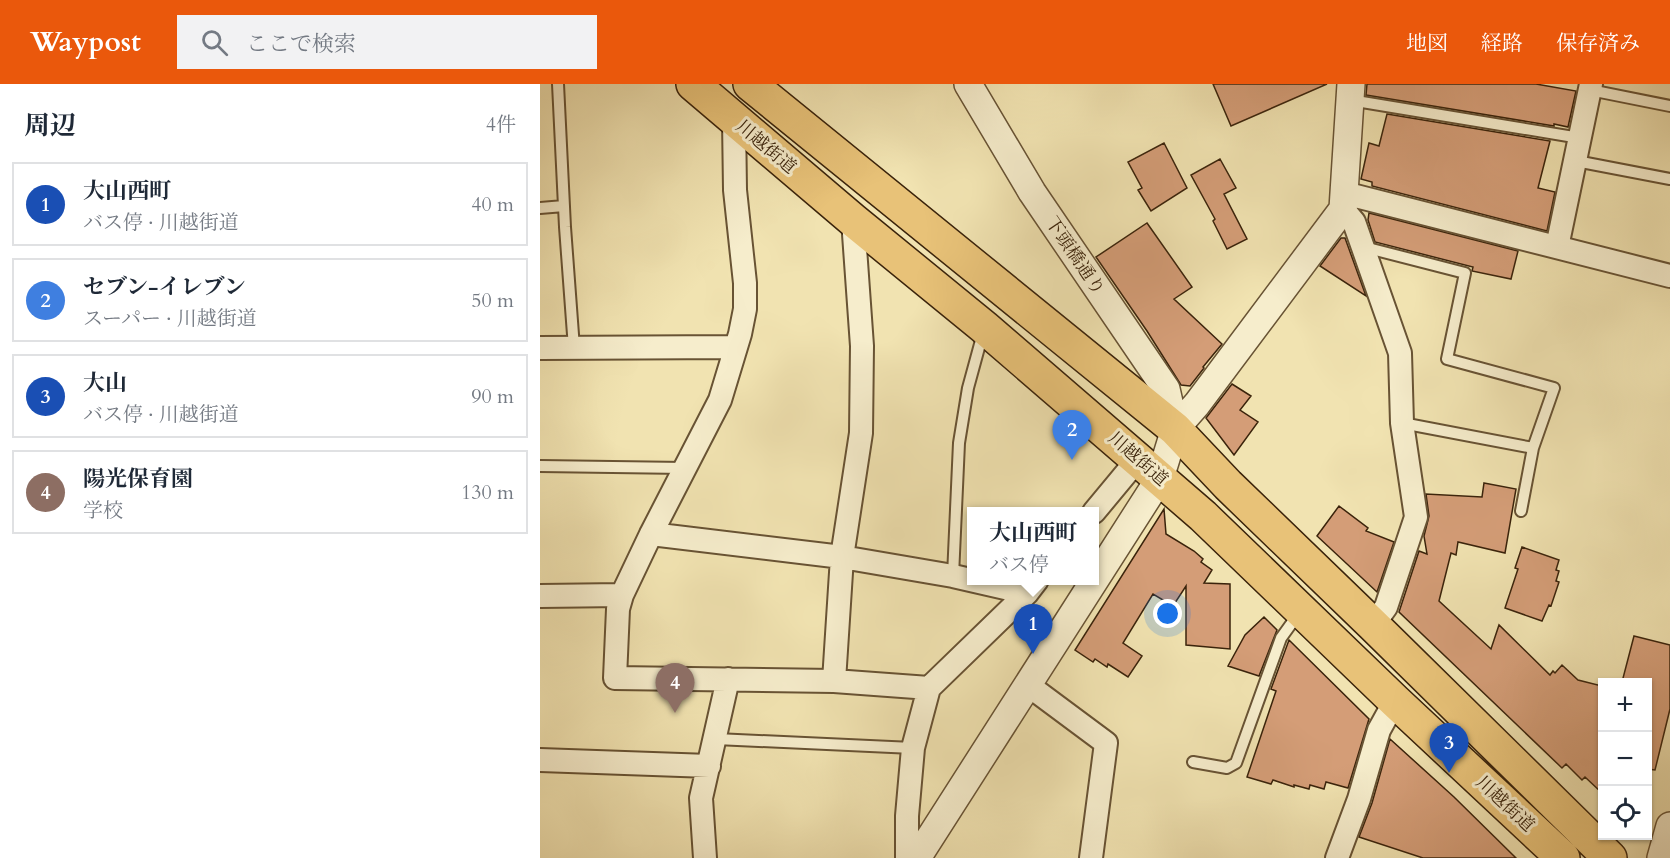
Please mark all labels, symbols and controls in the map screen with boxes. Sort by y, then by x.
search box [177,15,597,69]
text: Waypost [30,23,141,61]
icon: search [198,26,231,59]
text: ここで検索 [246,29,356,59]
text: 地図 [1406,29,1448,58]
text: 経路 [1481,29,1523,58]
text: 保存済み [1556,29,1640,58]
text: 周辺 [24,108,76,143]
text: 4件 [486,111,516,138]
street label: 川越街道 [730,114,802,180]
text: 大山西町 [83,176,171,206]
text: 1 [40,191,51,218]
text: 40 m [471,191,514,218]
text: バス停 · 川越街道 [83,209,239,236]
street label: 下頭橋通り [1039,212,1111,300]
text: セブン-イレブン [83,272,246,302]
text: 2 [40,287,51,314]
text: 50 m [471,287,514,314]
text: スーパー · 川越街道 [83,305,257,332]
text: 大山 [83,368,127,398]
text: 3 [40,383,51,410]
text: 90 m [471,383,514,410]
text: バス停 · 川越街道 [83,401,239,428]
pin: 2 [1052,410,1092,460]
street label: 川越街道 [1103,426,1173,492]
text: 陽光保育園 [83,464,193,494]
text: 4 [40,479,51,506]
text: 130 m [461,479,514,506]
text: 学校 [83,497,123,524]
popup [967,507,1099,585]
text: 大山西町 [989,518,1077,548]
text: バス停 [989,551,1049,578]
your location [1153,599,1182,628]
pin: 1 [1014,604,1052,654]
pin: 4 [656,664,694,713]
map controls [1598,678,1652,840]
button: + [1598,678,1652,732]
pin: 3 [1430,724,1468,773]
button: − [1598,732,1652,786]
street label: 川越街道 [1470,770,1540,838]
button: locate [1598,786,1652,840]

